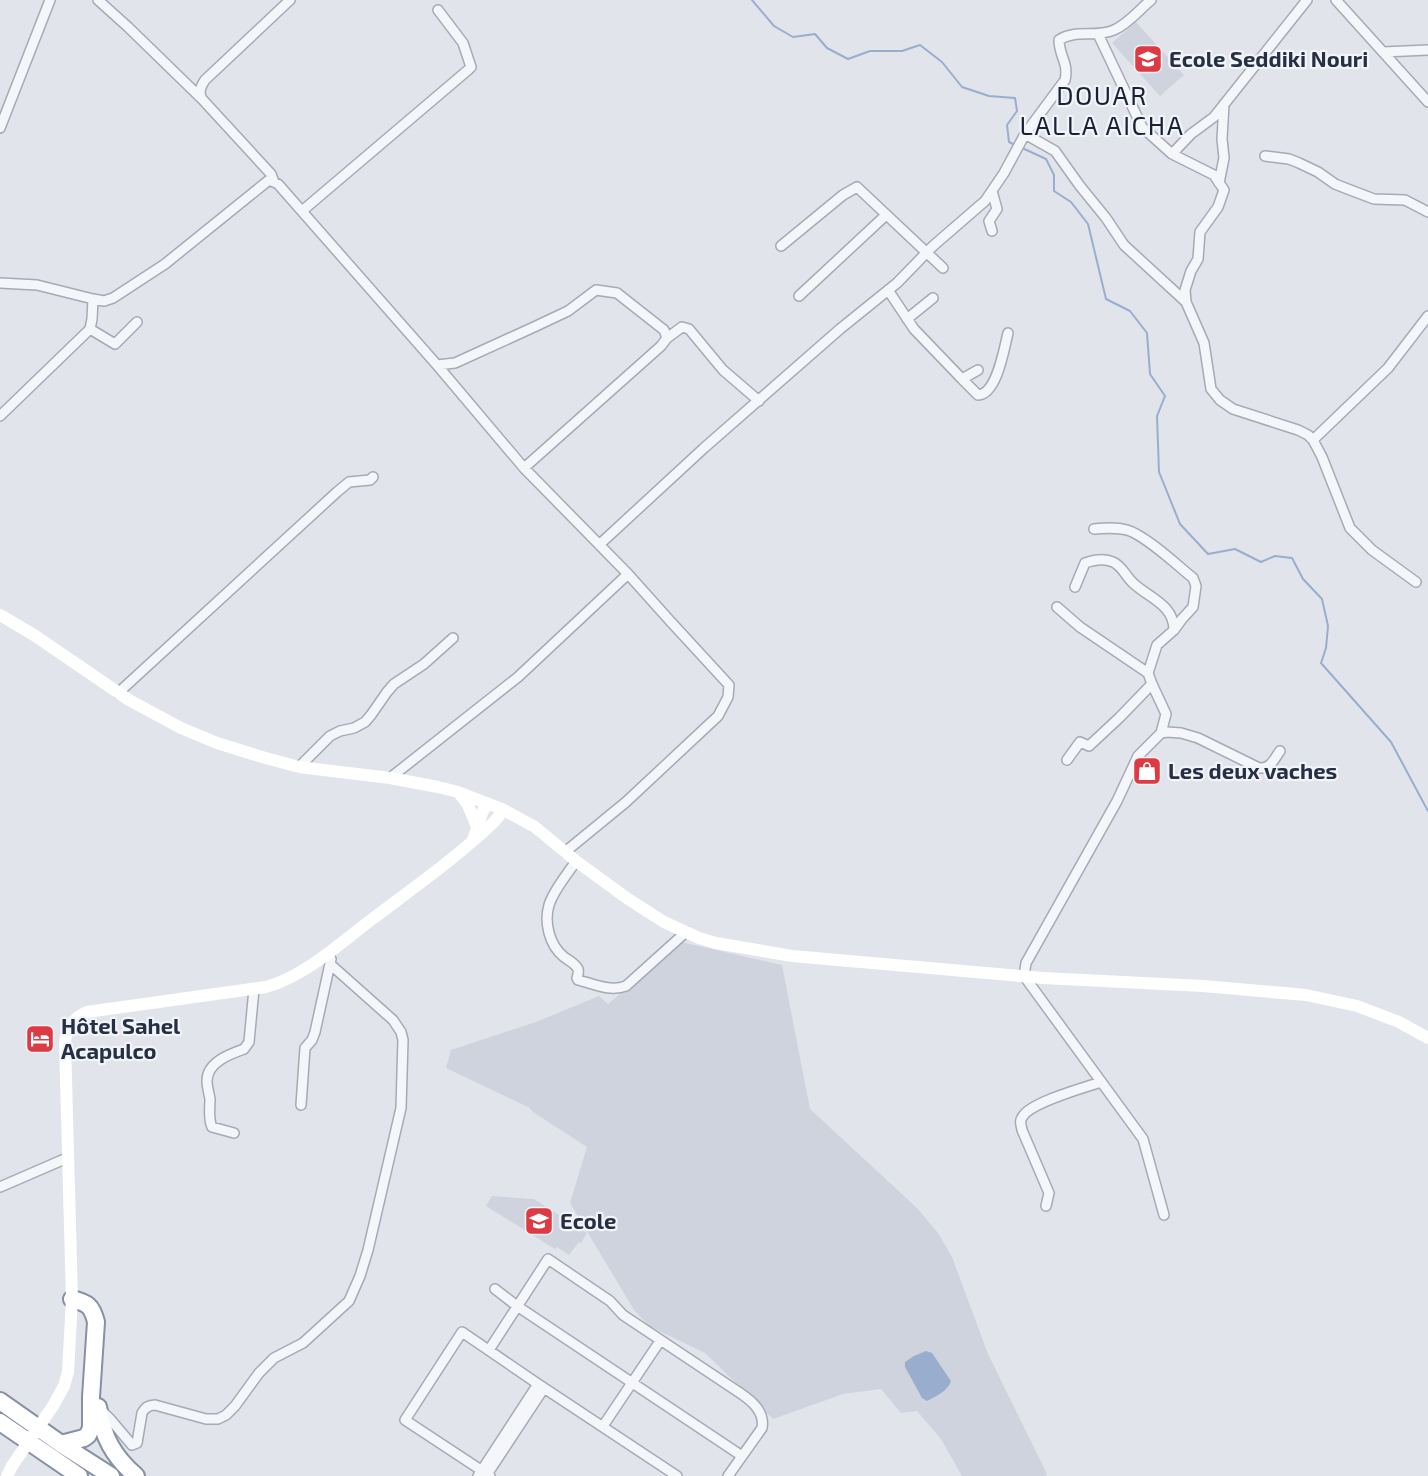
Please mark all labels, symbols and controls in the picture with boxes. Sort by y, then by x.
school or university icon: Ecole Seddiki Nouri [1132,43,1164,75]
place label: Ecole Seddiki Nouri [1169,45,1368,71]
district label: DOUAR LALLA AICHA [1020,79,1184,140]
shop icon: Les deux vaches [1131,755,1163,787]
place label: Les deux vaches [1168,757,1337,783]
place label: Hôtel Sahel Acapulco [61,1012,181,1063]
hotel icon: Hôtel Sahel Acapulco [24,1023,56,1055]
school or university icon: Ecole [523,1205,555,1237]
place label: Ecole [560,1207,616,1233]

